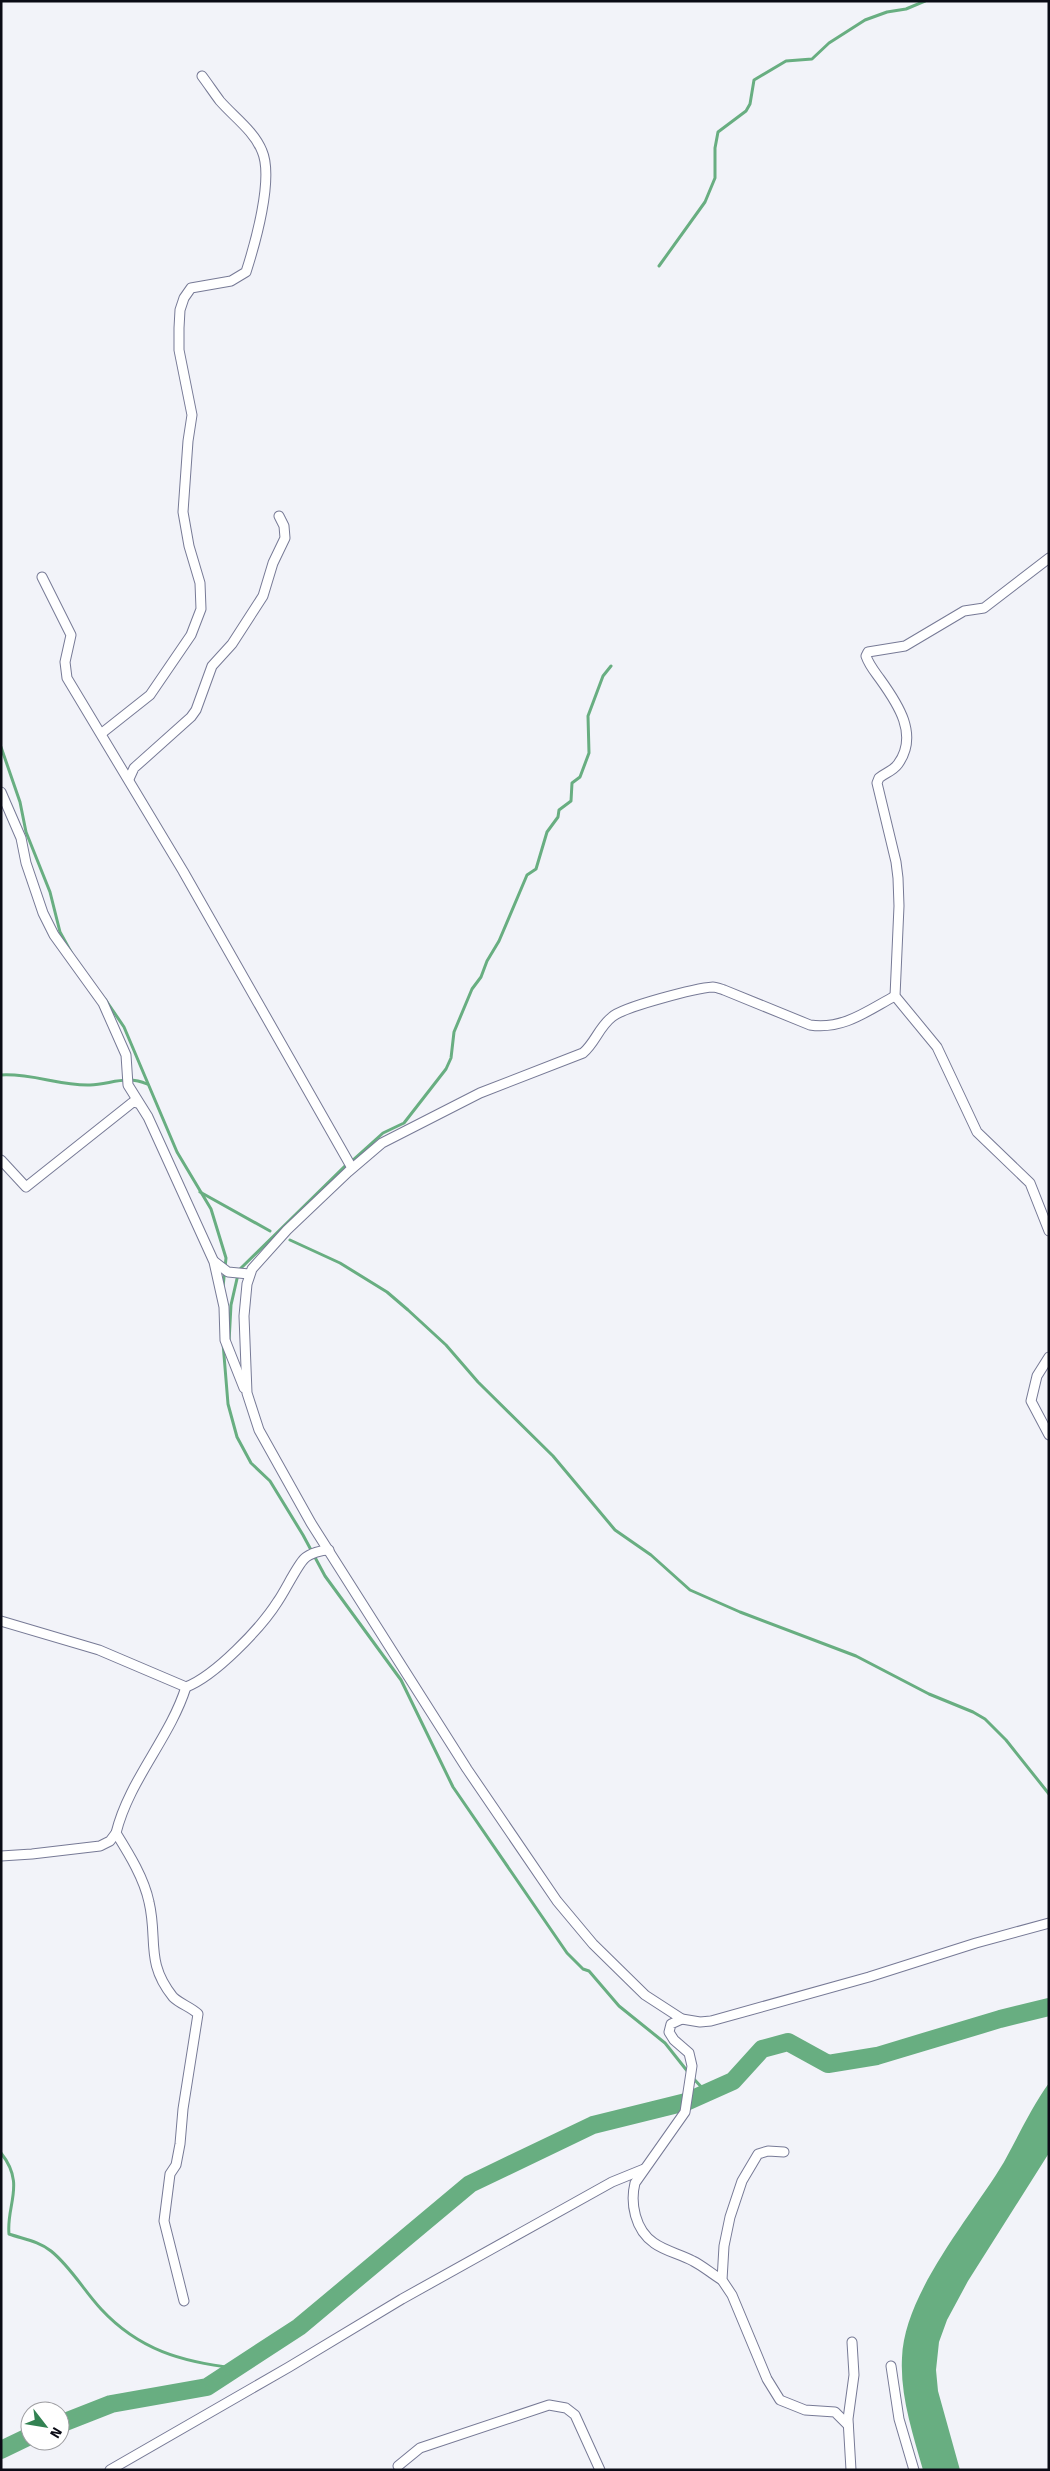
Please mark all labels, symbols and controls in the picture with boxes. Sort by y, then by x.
north arrow [20,2401,70,2451]
text: N [46,2424,65,2441]

